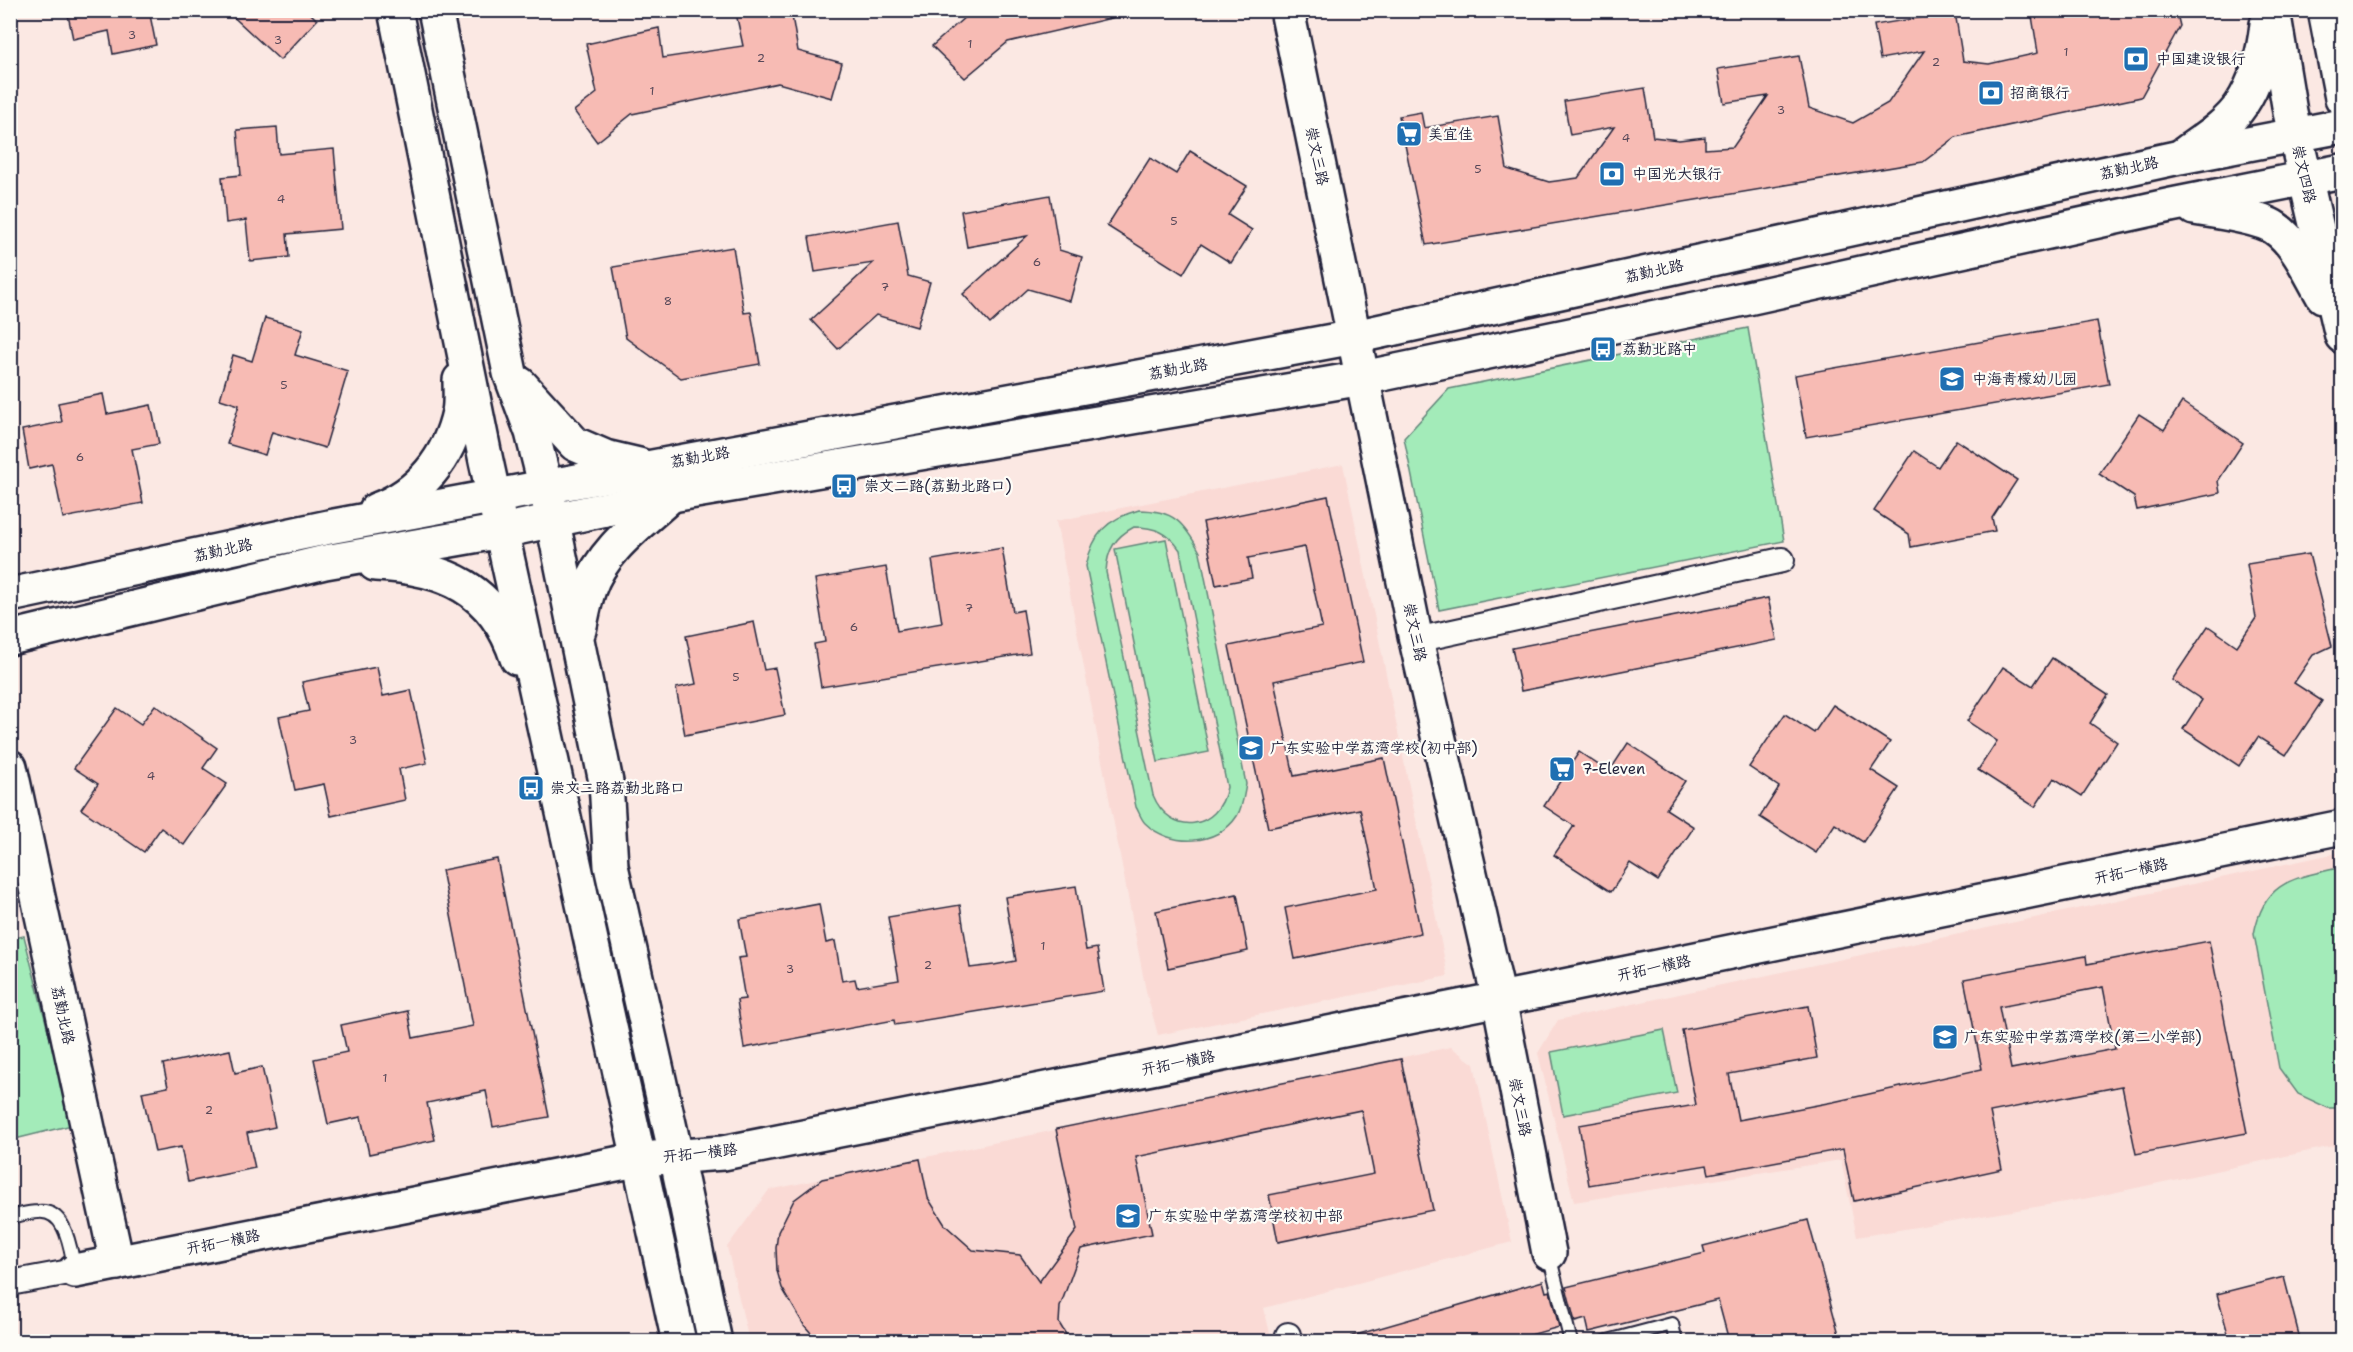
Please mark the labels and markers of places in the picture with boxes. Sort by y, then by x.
bank icon: 中国建设银行 [2121,44,2151,74]
place label: 中国建设银行 [2156,49,2246,69]
bank icon: 招商银行 [1976,78,2006,108]
place label: 招商银行 [2010,83,2070,103]
supermarket icon: 美宜佳 [1394,119,1424,149]
place label: 美宜佳 [1428,124,1473,144]
bank icon: 中国光大银行 [1597,159,1627,189]
place label: 中国光大银行 [1632,164,1722,184]
bus stop icon: 荔勤北路中 [1588,334,1618,364]
place label: 荔勤北路中 [1622,339,1697,359]
school or university icon: 中海青檬幼儿园 [1937,364,1967,394]
place label: 中海青檬幼儿园 [1972,369,2077,389]
bus stop icon: 崇文二路(荔勤北路口) [829,471,859,501]
place label: 崇文二路(荔勤北路口) [864,476,1012,496]
school or university icon: 广东实验中学荔湾学校(初中部) [1236,733,1266,763]
place label: 广东实验中学荔湾学校(初中部) [1270,738,1478,758]
supermarket icon: 7-Eleven [1547,754,1577,784]
place label: 7-Eleven [1582,759,1645,779]
bus stop icon: 崇文二路荔勤北路口 [516,773,546,803]
place label: 崇文二路荔勤北路口 [550,778,685,798]
school or university icon: 广东实验中学荔湾学校(第二小学部) [1930,1022,1960,1052]
place label: 广东实验中学荔湾学校(第二小学部) [1964,1027,2202,1047]
school or university icon: 广东实验中学荔湾学校初中部 [1113,1201,1143,1231]
place label: 广东实验中学荔湾学校初中部 [1148,1206,1343,1226]

